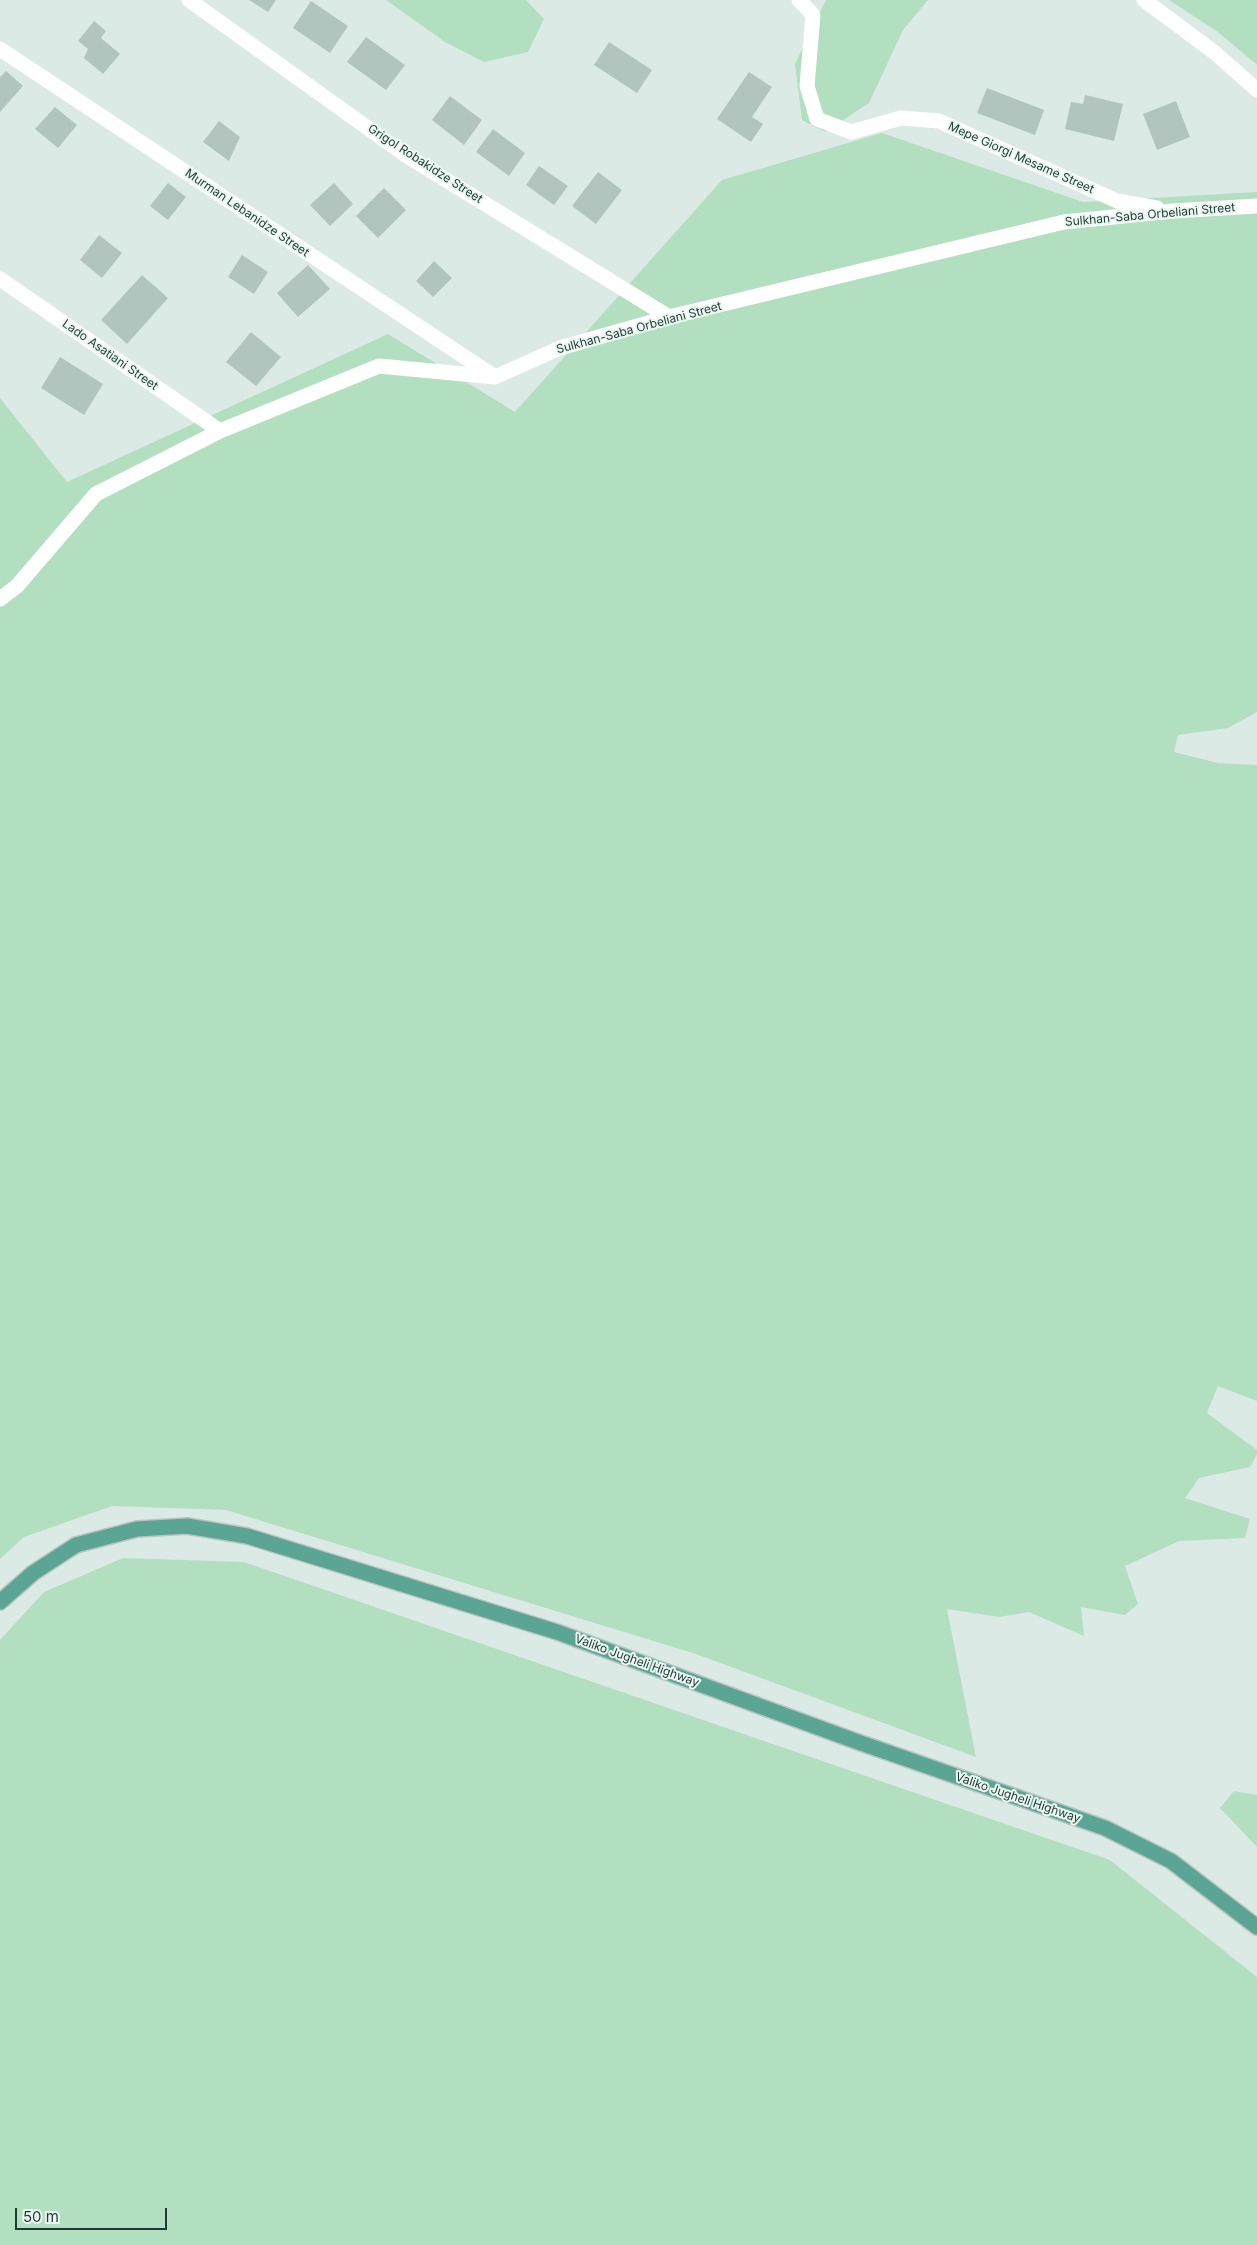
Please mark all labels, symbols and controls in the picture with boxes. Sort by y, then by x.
street label: Mepe Giorgi Mesame Street [946,119,1096,197]
street label: Grigol Robakidze Street [365,122,485,206]
street label: Murman Lebanidze Street [182,166,312,260]
street label: Sulkhan-Saba Orbeliani Street [1064,200,1236,230]
street label: Sulkhan-Saba Orbeliani Street [555,299,723,357]
street label: Lado Asatiani Street [59,317,161,393]
street label: Valiko Jugheli Highway [573,1632,701,1690]
street label: Valiko Jugheli Highway [954,1770,1082,1826]
scale bar [18,2198,170,2230]
text: 50 m [23,2207,59,2226]

